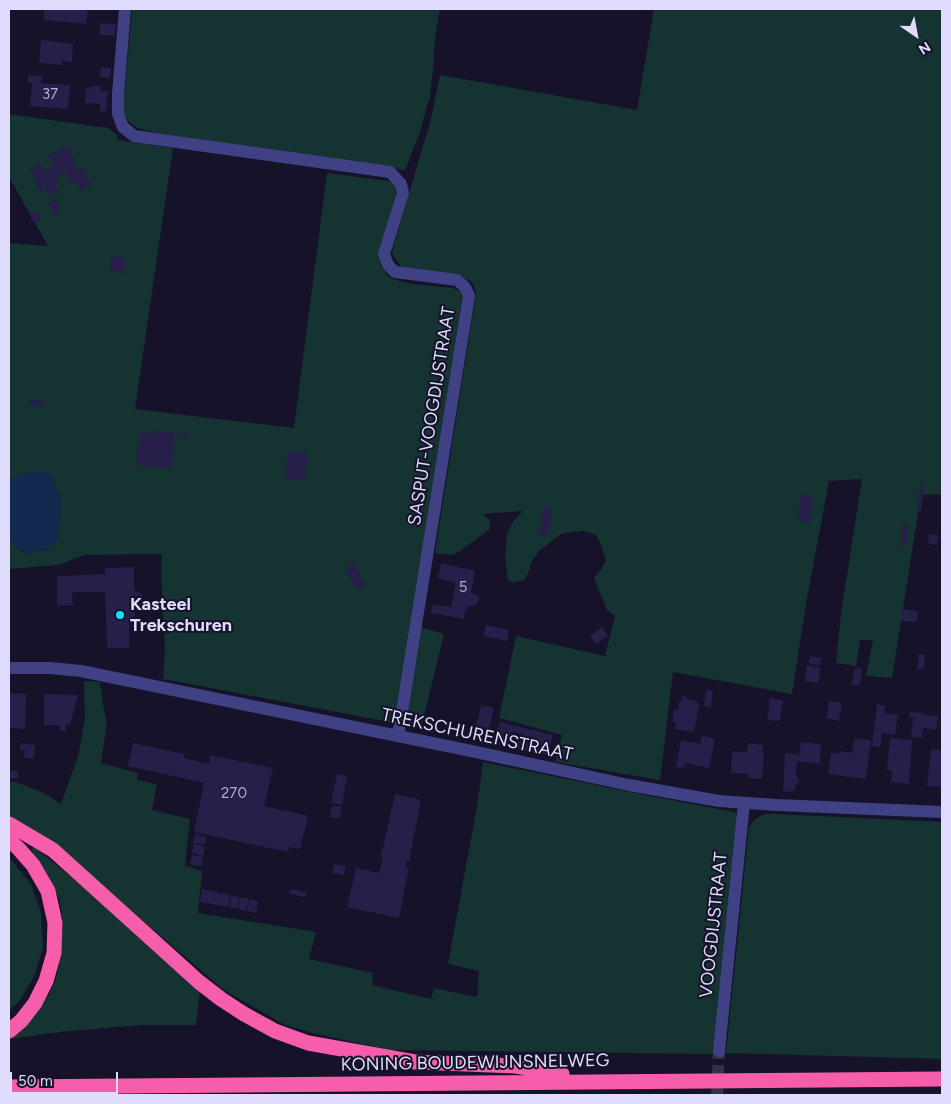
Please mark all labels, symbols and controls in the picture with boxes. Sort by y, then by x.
north arrow [891,10,941,60]
text: N [915,38,934,58]
house number: 37 [42,86,58,104]
street label: SASPUT-VOOGDIJSTRAAT [404,305,460,527]
house number: 5 [459,579,467,597]
place label: Kasteel Trekschuren [130,594,232,636]
marker: Kasteel Trekschuren [114,609,126,621]
street label: TREKSCHURENSTRAAT [379,704,575,766]
house number: 270 [221,785,247,803]
street label: VOOGDIJSTRAAT [696,851,732,999]
street label: KONING BOUDEWIJNSNELWEG [341,1050,609,1076]
scale bar [12,1062,120,1094]
text: 50 m [18,1072,53,1090]

